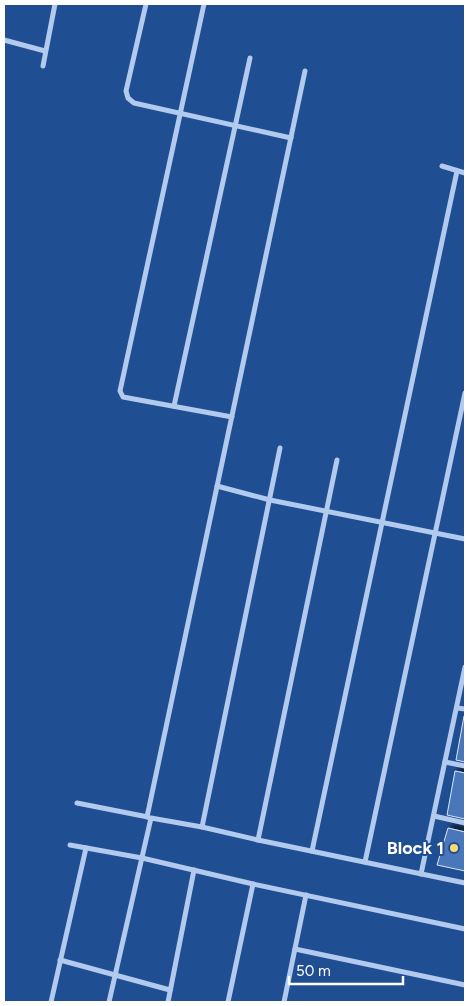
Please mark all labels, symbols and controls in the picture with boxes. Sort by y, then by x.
place label: Block 1 [387,837,444,859]
marker: Block 1 [448,842,460,854]
scale bar [289,954,403,986]
text: 50 m [296,962,331,980]

